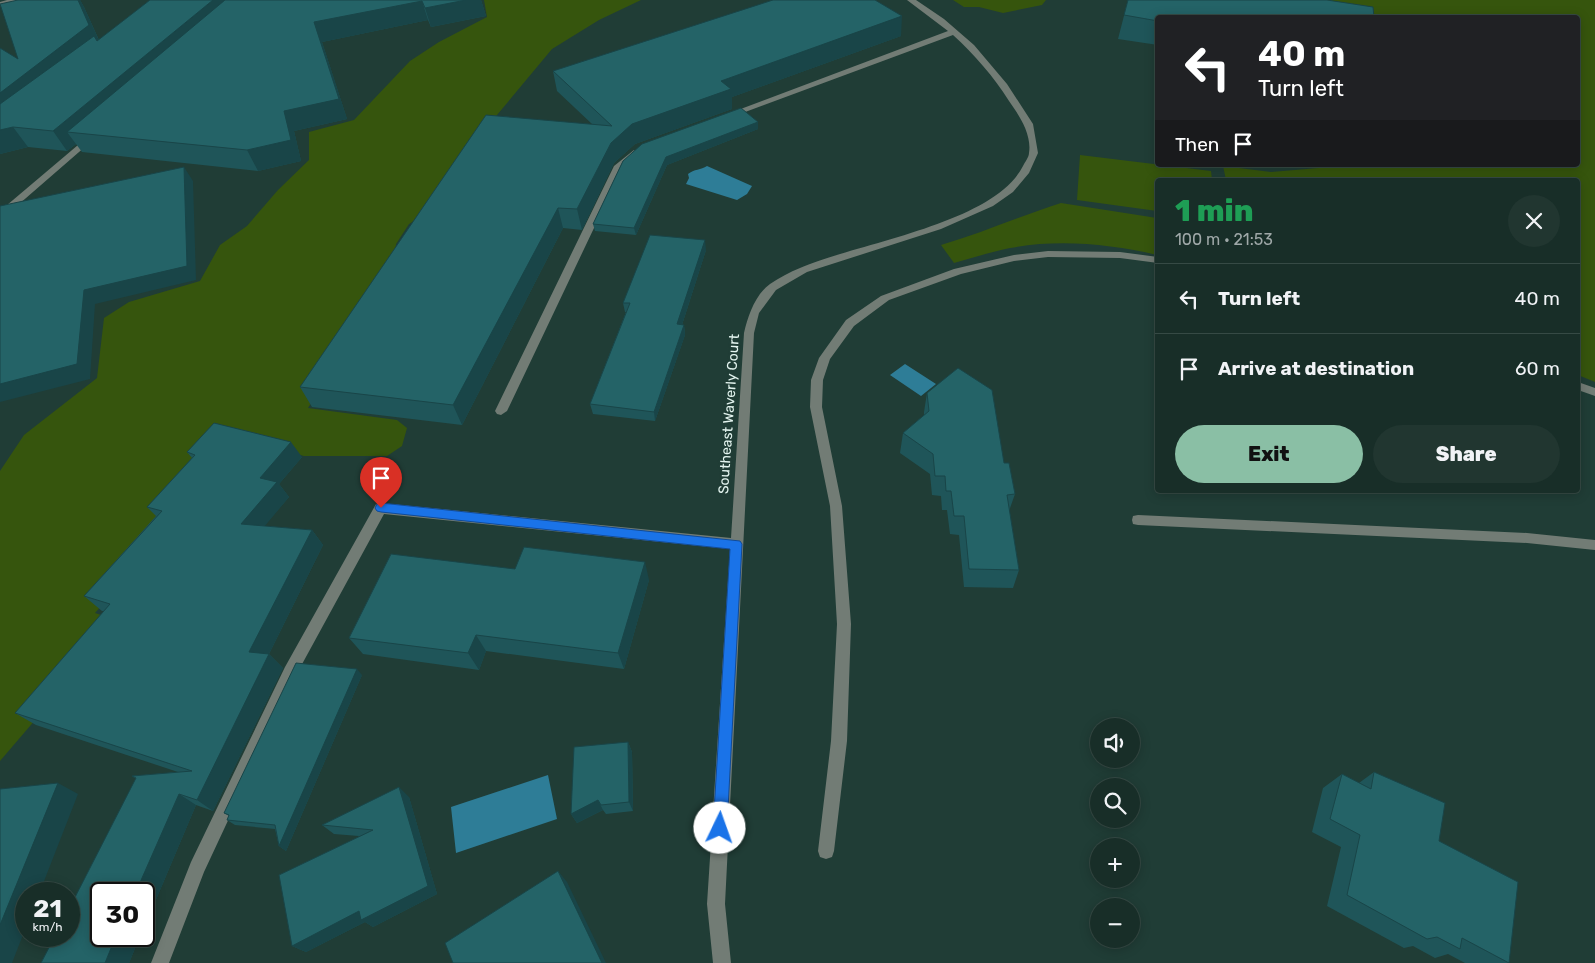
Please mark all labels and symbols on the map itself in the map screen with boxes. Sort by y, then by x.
street label: Southeast Waverly Court [715,333,743,495]
pin [360,457,402,508]
position arrow [693,801,745,853]
speed limit sign: 30 [90,882,155,947]

